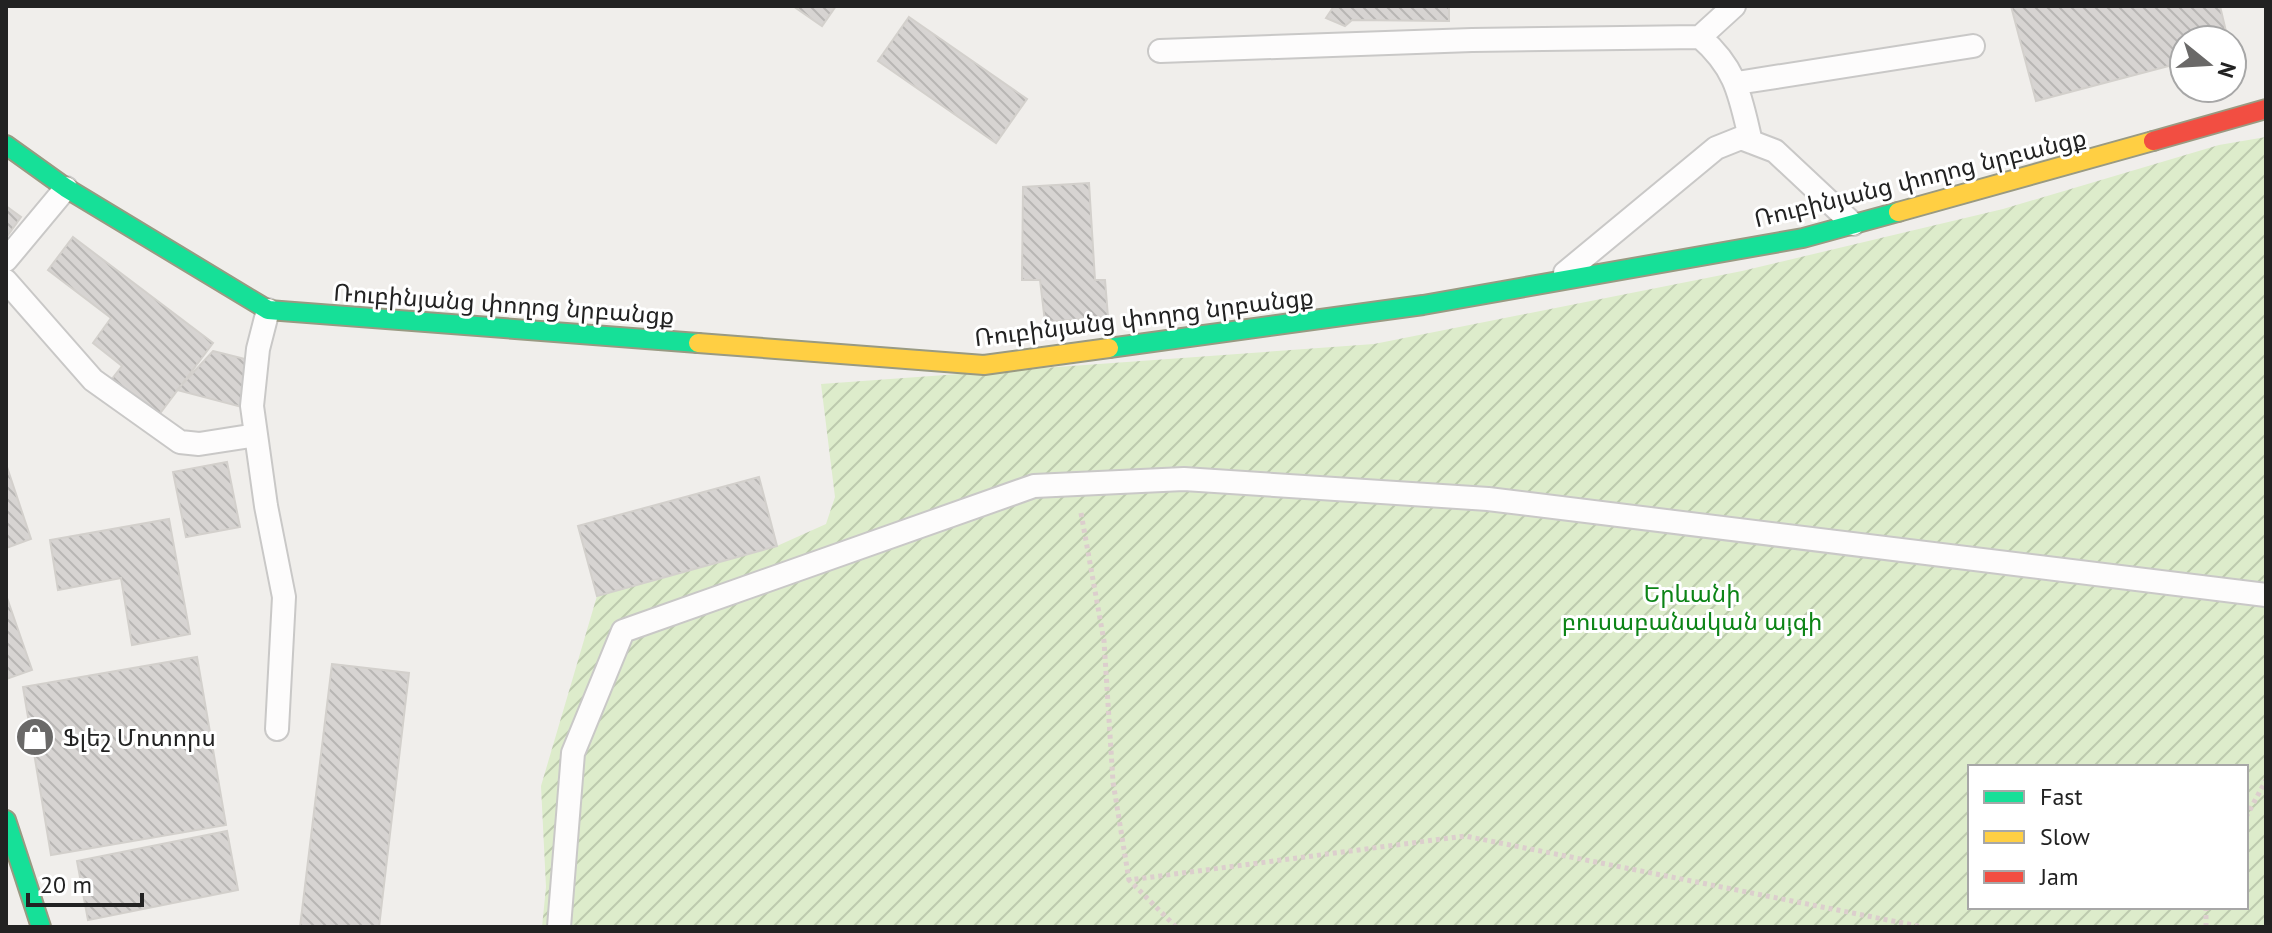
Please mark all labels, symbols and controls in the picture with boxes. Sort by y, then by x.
north arrow [2168,24,2248,104]
text: N [2211,59,2243,81]
street label: Ռուբինյանց փողոց նրբանցք [1751,122,2089,234]
street label: Ռուբինյանց փողոց նրբանցք [333,277,675,331]
street label: Ռուբինյանց փողոց նրբանցք [973,281,1315,353]
park label: Երևանի բուսաբանական այգի [1562,578,1822,637]
shop icon: Ֆլեշ Մոտորս [14,716,56,758]
place label: Ֆլեշ Մոտորս [63,722,216,753]
legend [1968,765,2248,909]
text: Fast [2040,781,2083,812]
text: Slow [2040,821,2090,852]
scale bar [28,857,142,907]
text: Jam [2039,861,2078,892]
text: 20 m [40,869,92,900]

